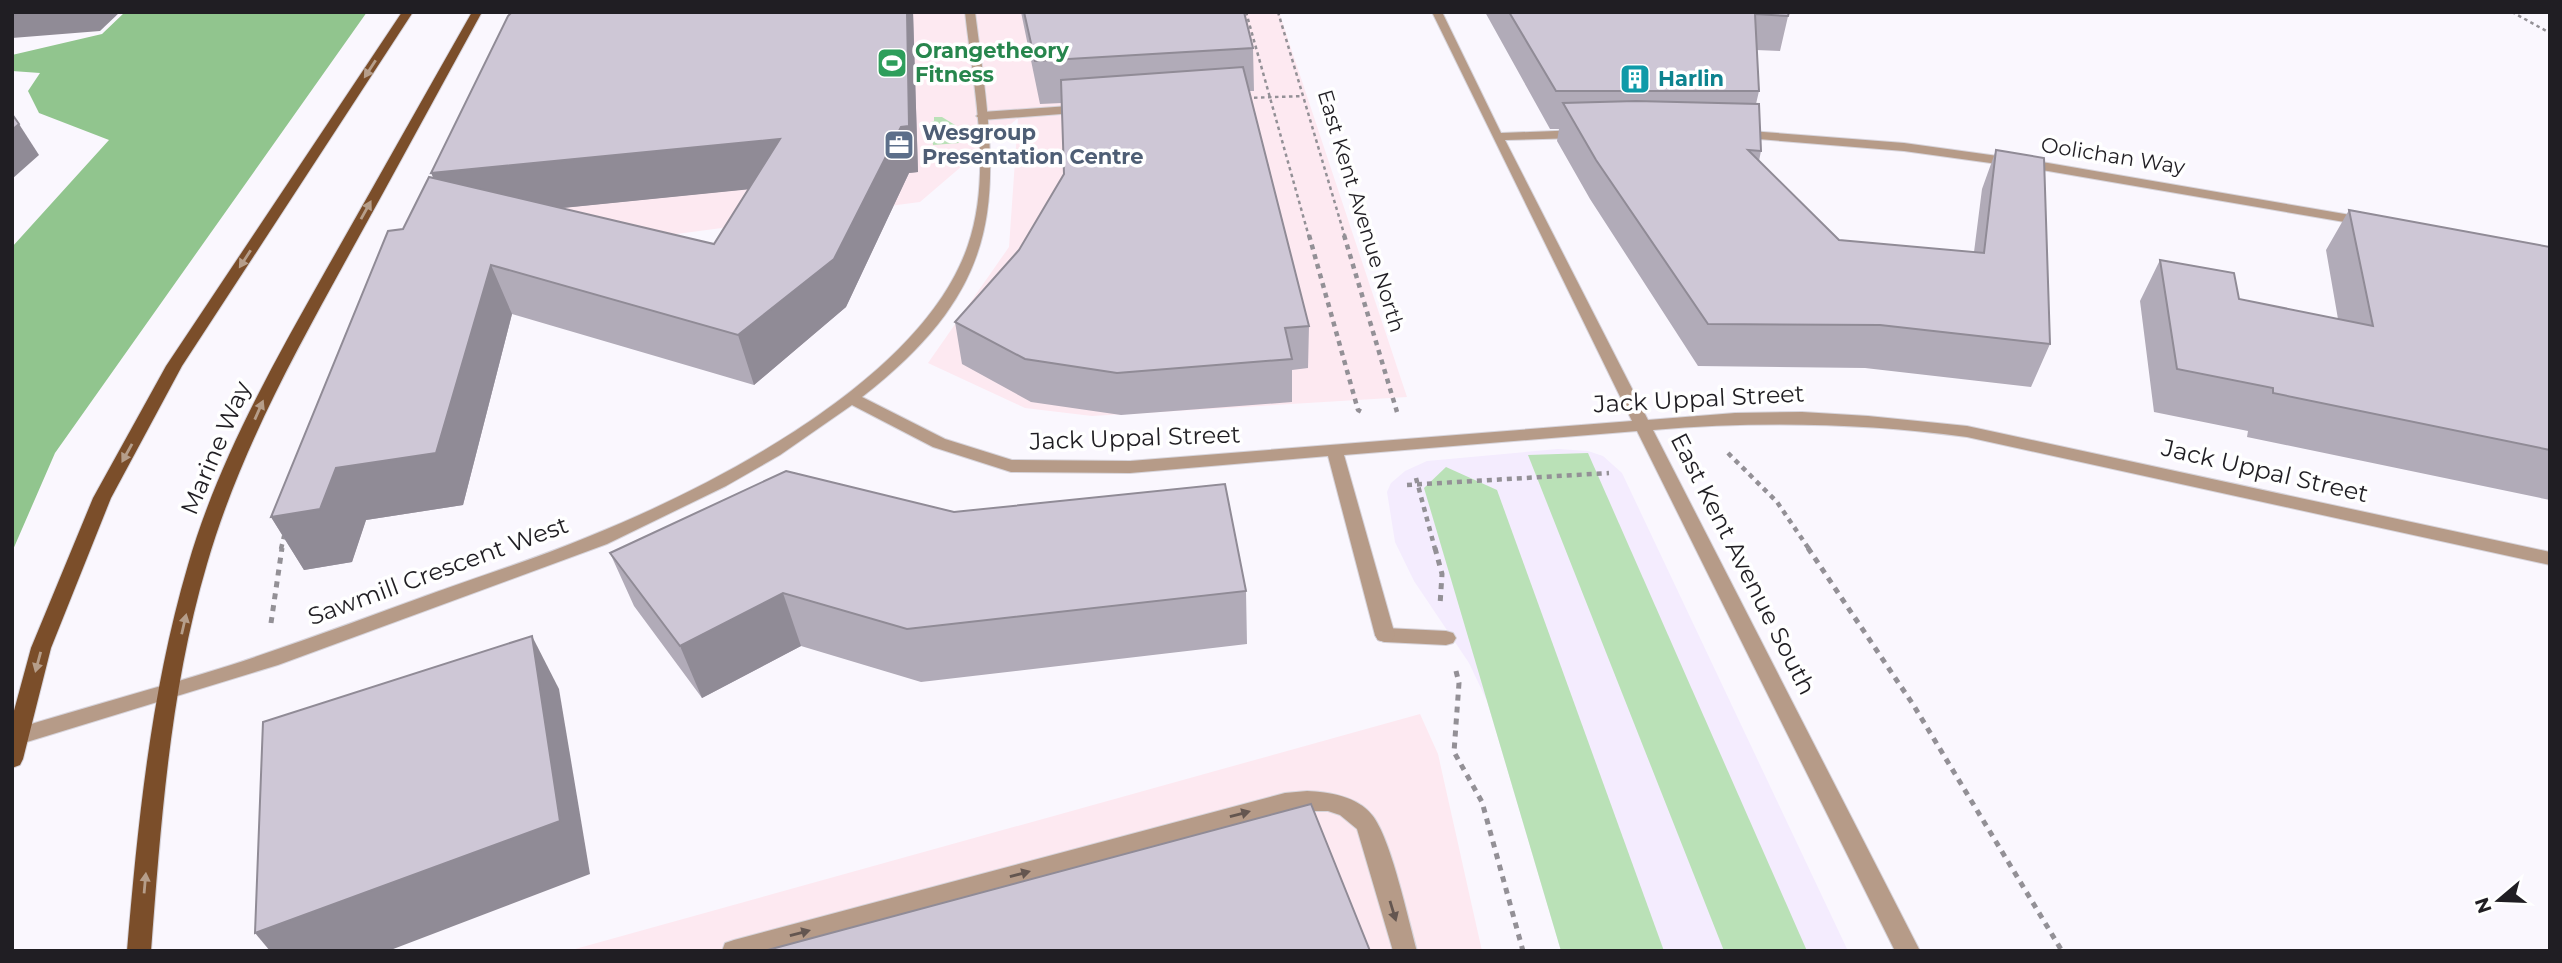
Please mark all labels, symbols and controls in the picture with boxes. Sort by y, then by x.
place label: Orangetheory Fitness [915,38,1069,87]
sports icon: Orangetheory Fitness [875,46,909,80]
one-way arrow [364,59,377,79]
building icon: Harlin [1618,62,1652,96]
place label: Harlin [1658,66,1724,91]
street label: East Kent Avenue North [1313,87,1410,335]
place label: Wesgroup Presentation Centre [922,120,1143,169]
office icon: Wesgroup Presentation Centre [882,128,916,162]
street label: Oolichan Way [2039,132,2188,179]
one-way arrow [361,200,372,220]
one-way arrow [238,250,252,268]
street label: Marine Way [174,377,257,519]
street label: Jack Uppal Street [1592,378,1805,419]
one-way arrow [253,400,265,420]
street label: Jack Uppal Street [1028,419,1241,456]
street label: East Kent Avenue South [1665,428,1822,699]
street label: Jack Uppal Street [2158,432,2371,508]
one-way arrow [121,443,133,463]
street label: Sawmill Crescent West [304,510,572,631]
one-way arrow [178,613,189,635]
one-way arrow [32,652,42,673]
one-way arrow [1229,808,1251,819]
north arrow [2464,865,2534,935]
one-way arrow [1010,868,1031,878]
one-way arrow [140,872,151,894]
text: N [2470,894,2497,916]
one-way arrow [1389,901,1399,922]
one-way arrow [790,927,812,938]

